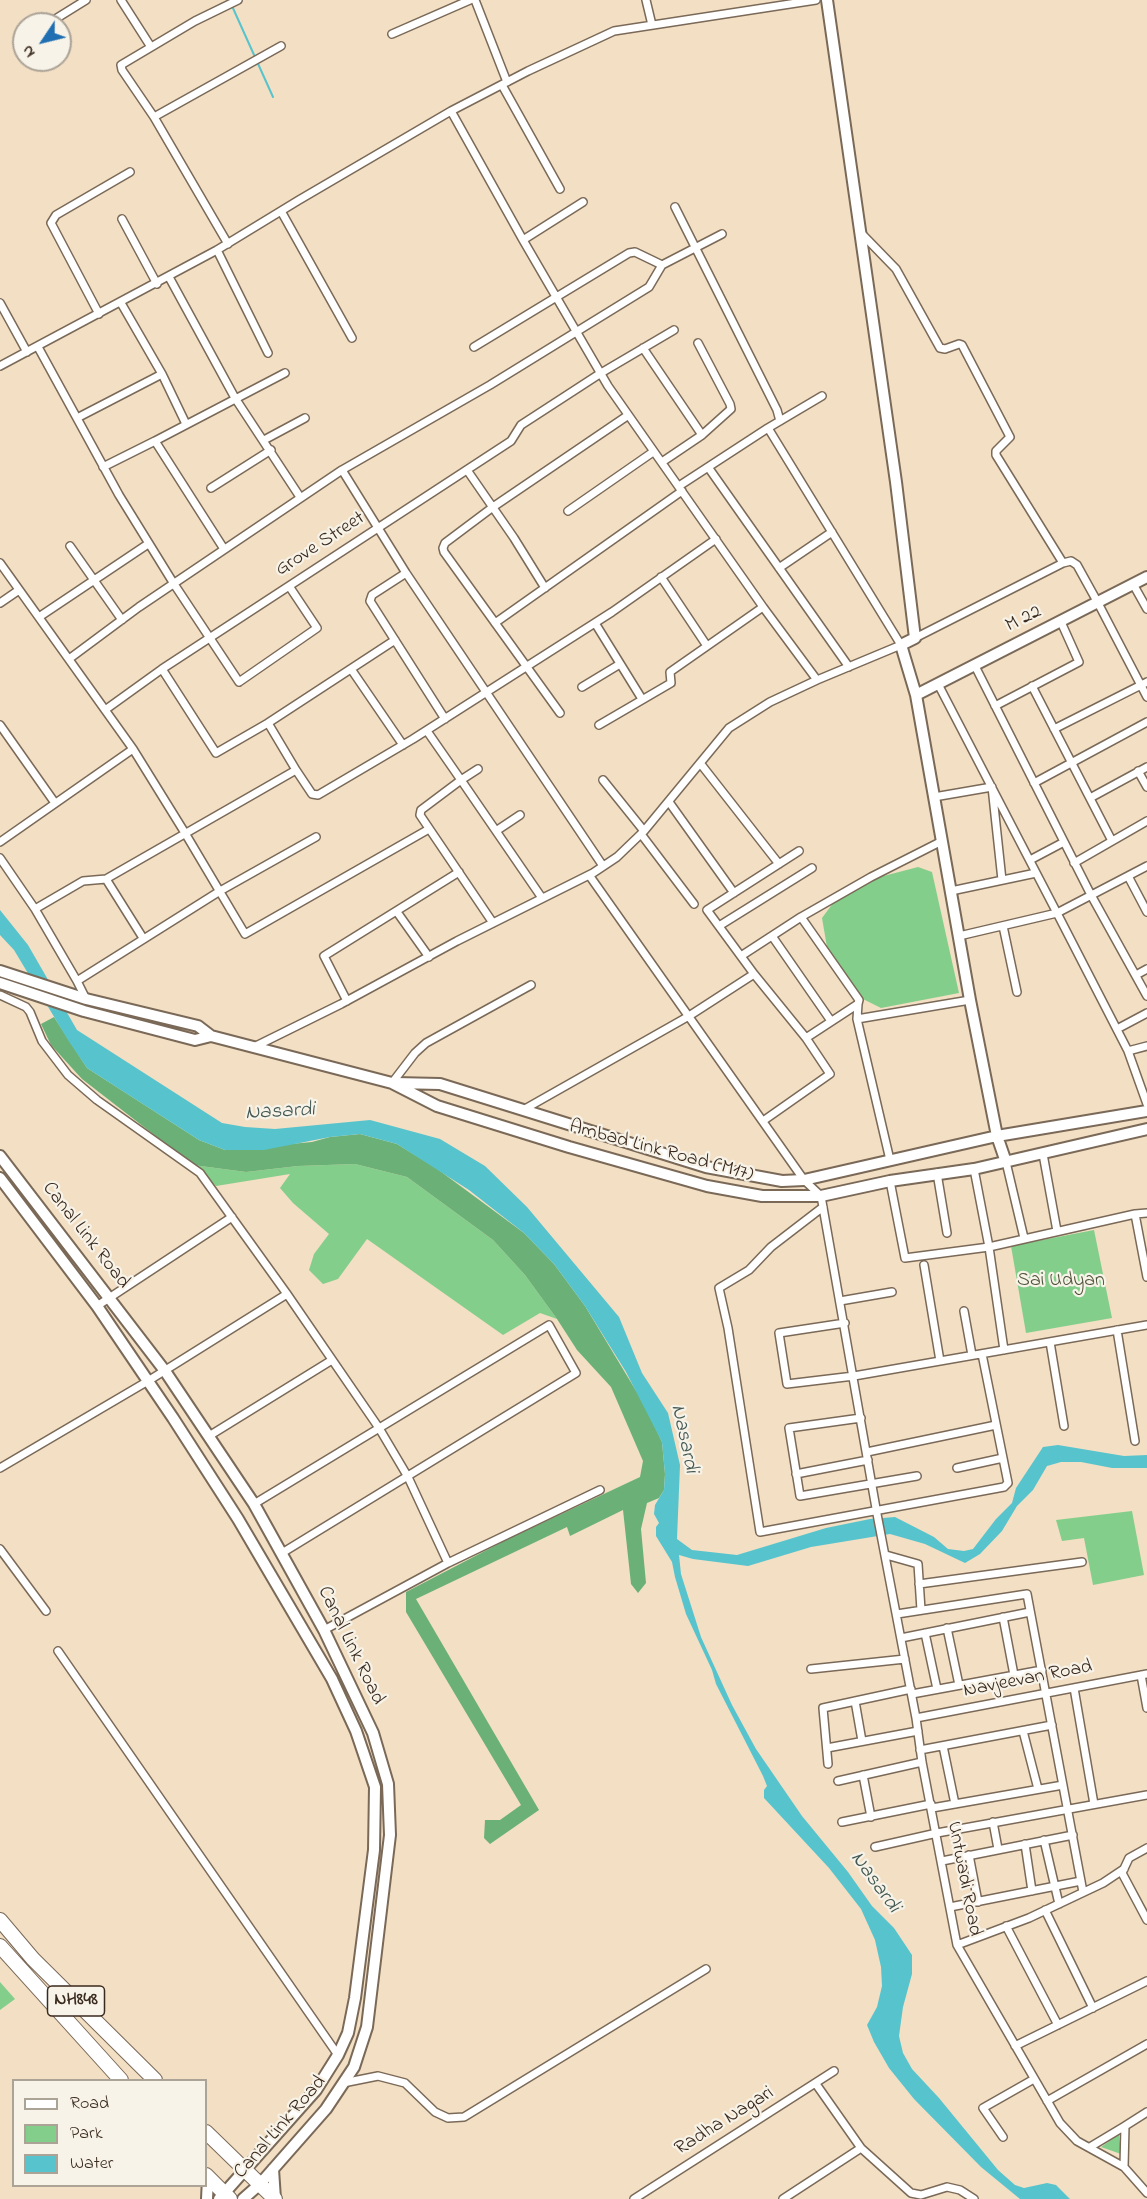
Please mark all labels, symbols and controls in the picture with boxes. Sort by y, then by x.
north arrow [12,12,72,72]
text: N [16,40,42,62]
street label: Grove Street [272,507,370,583]
street label: M 22 [1002,601,1046,639]
water label: Nasardi [245,1099,315,1127]
street label: Ambad Link Road (M17) [566,1116,756,1188]
street label: Canal Link Road [36,1178,134,1294]
park label: Sai Udyan [1017,1270,1105,1294]
water label: Nasardi [663,1402,703,1476]
street label: Canal Link Road [311,1583,389,1709]
street label: Navjeevan Road [962,1656,1094,1704]
street label: Untwadi Road [940,1820,986,1938]
water label: Nasardi [843,1847,905,1919]
road number: NH848 [48,1986,104,2016]
street label: Canal Link Road [230,2071,332,2185]
legend [12,2079,207,2187]
street label: Radha Nagari [671,2082,779,2162]
text: Road [70,2091,109,2117]
text: Park [70,2121,103,2147]
text: Water [70,2151,113,2177]

